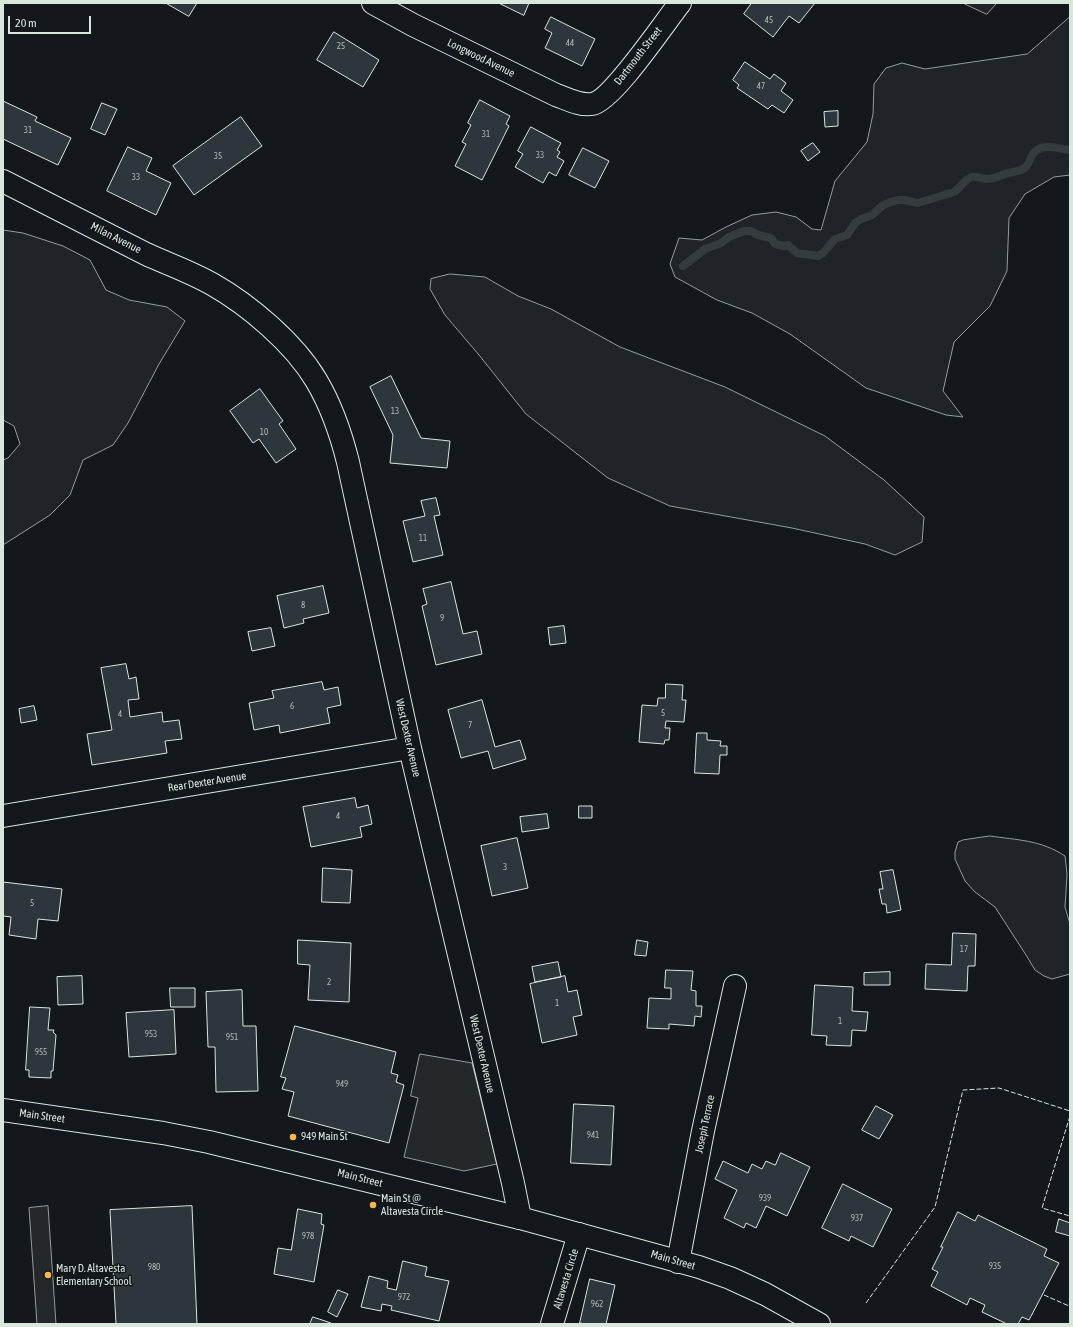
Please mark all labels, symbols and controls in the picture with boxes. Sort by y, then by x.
scale bar [10,8,93,34]
house number: 45 [765,15,773,25]
text: 20 m [15,16,37,30]
street label: Dartmouth Street [611,24,665,88]
street label: Longwood Avenue [445,36,517,80]
house number: 44 [566,38,574,48]
house number: 25 [337,41,345,51]
house number: 47 [757,81,765,91]
house number: 31 [24,125,32,135]
house number: 31 [482,129,490,139]
house number: 33 [536,150,544,160]
house number: 35 [214,151,222,161]
house number: 33 [132,172,140,182]
street label: Milan Avenue [88,220,144,256]
house number: 13 [391,406,399,416]
house number: 10 [260,427,268,437]
house number: 11 [419,533,427,543]
house number: 8 [301,600,305,610]
house number: 9 [440,613,444,623]
street label: West Dexter Avenue [393,698,423,778]
house number: 6 [290,701,294,711]
house number: 5 [661,708,665,718]
house number: 4 [118,709,122,719]
house number: 7 [468,720,472,730]
street label: Rear Dexter Avenue [167,769,247,795]
house number: 4 [336,811,340,821]
house number: 3 [503,862,507,872]
house number: 5 [30,898,34,908]
house number: 17 [960,944,968,954]
house number: 2 [327,977,331,987]
house number: 1 [555,998,559,1008]
street label: West Dexter Avenue [467,1014,497,1094]
house number: 1 [838,1016,842,1026]
house number: 953 [145,1029,157,1039]
house number: 951 [226,1032,238,1042]
house number: 955 [35,1047,47,1057]
house number: 949 [336,1079,348,1089]
street label: Joseph Terrace [692,1094,718,1154]
street label: Main Street [18,1106,66,1126]
place label: 949 Main St [301,1130,348,1144]
house number: 941 [587,1130,599,1140]
marker: 949 Main St [288,1132,298,1142]
street label: Main Street [336,1166,384,1190]
place label: Main St @ Altavesta Circle [381,1192,443,1218]
house number: 939 [759,1193,771,1203]
marker: Main St @ Altavesta Circle [368,1200,378,1210]
house number: 937 [851,1213,863,1223]
house number: 978 [302,1231,314,1241]
street label: Altavesta Circle [551,1247,581,1311]
street label: Main Street [649,1247,697,1273]
house number: 935 [989,1261,1001,1271]
place label: Mary D. Altavesta Elementary School [56,1262,132,1288]
house number: 980 [148,1262,160,1272]
marker: Mary D. Altavesta Elementary School [43,1270,53,1280]
house number: 972 [398,1292,410,1302]
house number: 962 [591,1299,603,1309]

